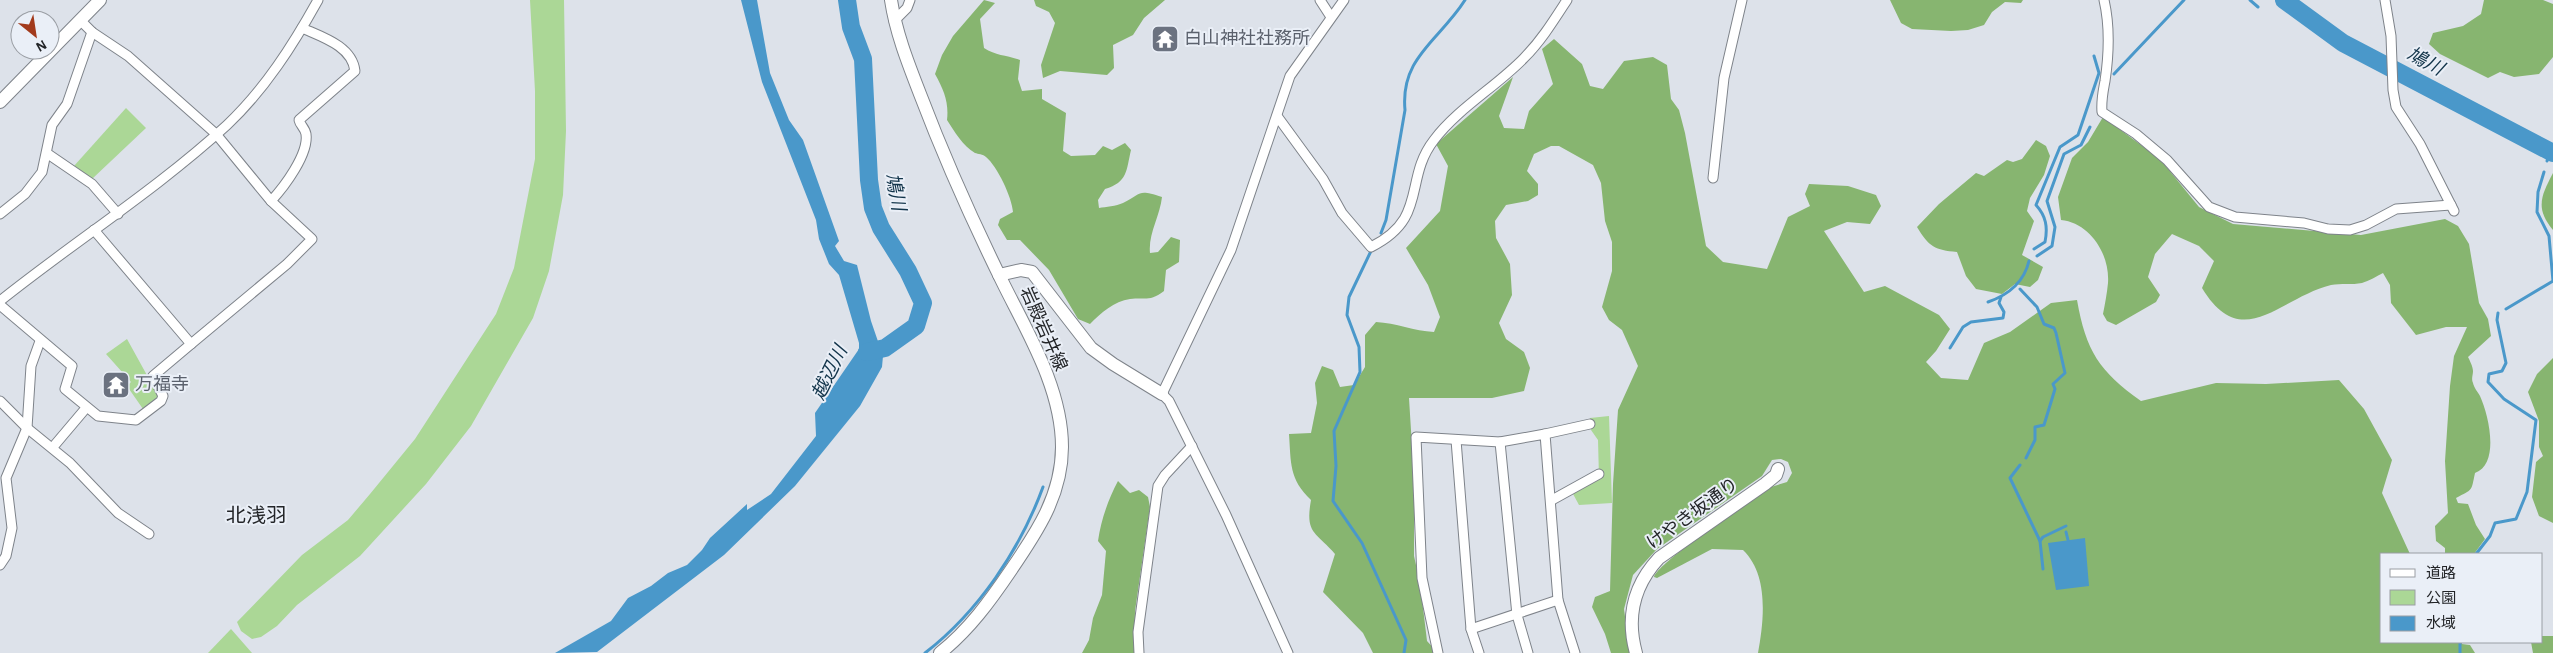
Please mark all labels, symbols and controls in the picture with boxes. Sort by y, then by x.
north arrow [10,10,60,60]
temple icon: 白山神社社務所 [1150,24,1180,54]
place label: 白山神社社務所 [1184,28,1310,48]
text: N [33,37,49,54]
water label: 鳩川 [2404,44,2448,80]
water label: 鳩川 [882,171,909,214]
street label: 岩殿岩井線 [1016,283,1071,374]
water label: 越辺川 [808,341,852,403]
temple icon: 万福寺 [101,370,131,400]
place label: 万福寺 [135,375,189,394]
street label: けやき坂通り [1643,474,1742,553]
district label: 北浅羽 [226,505,286,526]
legend [2380,553,2543,643]
text: 道路 [2426,565,2456,581]
text: 公園 [2426,590,2456,606]
text: 水域 [2426,615,2456,631]

